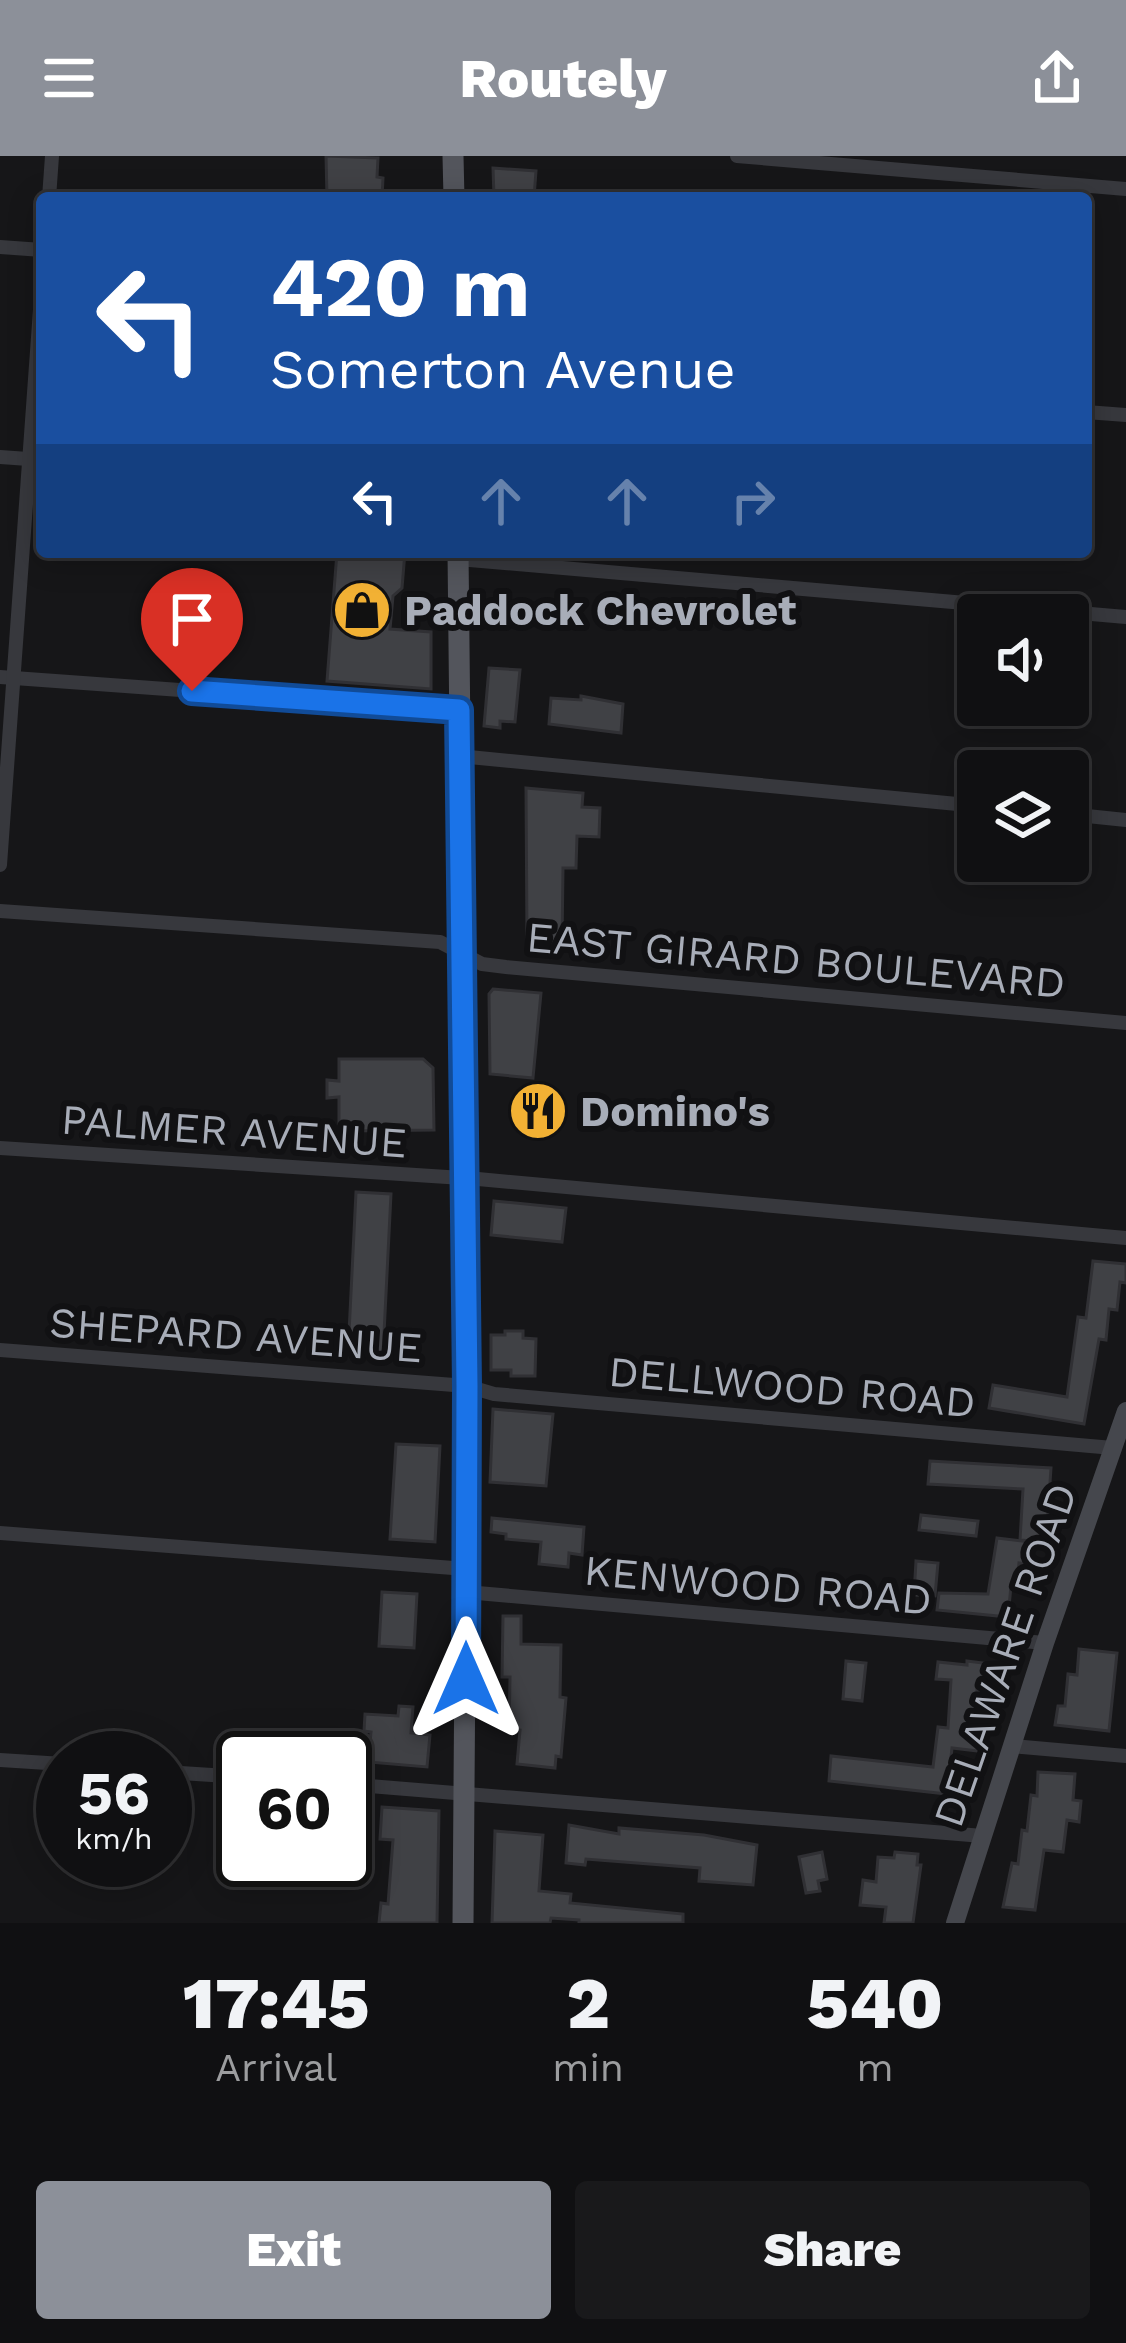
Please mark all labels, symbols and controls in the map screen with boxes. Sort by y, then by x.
icon: menu [36,45,102,111]
icon: share [1024,45,1090,111]
text: Routely [459,47,667,110]
text: 420 m [270,238,530,336]
icon: left [72,240,228,396]
text: Somerton Avenue [270,338,736,401]
icon: left [342,468,408,534]
icon: ahead [468,468,534,534]
icon: ahead [594,468,660,534]
icon: right [720,468,786,534]
pin [141,568,243,691]
shop icon: Paddock Chevrolet [331,579,393,641]
icon: arrive [159,586,225,652]
place label: Paddock Chevrolet [404,586,796,635]
map controls [957,594,1089,882]
button: sound [957,594,1089,726]
button: layers [957,750,1089,882]
street label: EAST GIRARD BOULEVARD [525,912,1067,1008]
restaurant icon: Domino's [507,1080,569,1142]
place label: Domino's [580,1087,770,1136]
street label: PALMER AVENUE [60,1094,408,1168]
street label: SHEPARD AVENUE [48,1298,424,1372]
street label: DELLWOOD ROAD [607,1347,977,1427]
street label: DELAWARE ROAD [923,1477,1087,1833]
street label: KENWOOD ROAD [582,1545,934,1625]
position arrow [403,1616,529,1742]
speed limit sign: 60 [216,1731,372,1887]
text: 56 [78,1758,150,1829]
text: km/h [75,1821,153,1856]
text: 17:45 [183,1961,370,2045]
text: 2 [567,1961,610,2045]
text: 540 [807,1961,943,2045]
text: Arrival [215,2045,337,2090]
text: min [552,2045,624,2090]
text: m [856,2045,894,2090]
button: Exit [36,2181,551,2319]
button: Share [575,2181,1090,2319]

